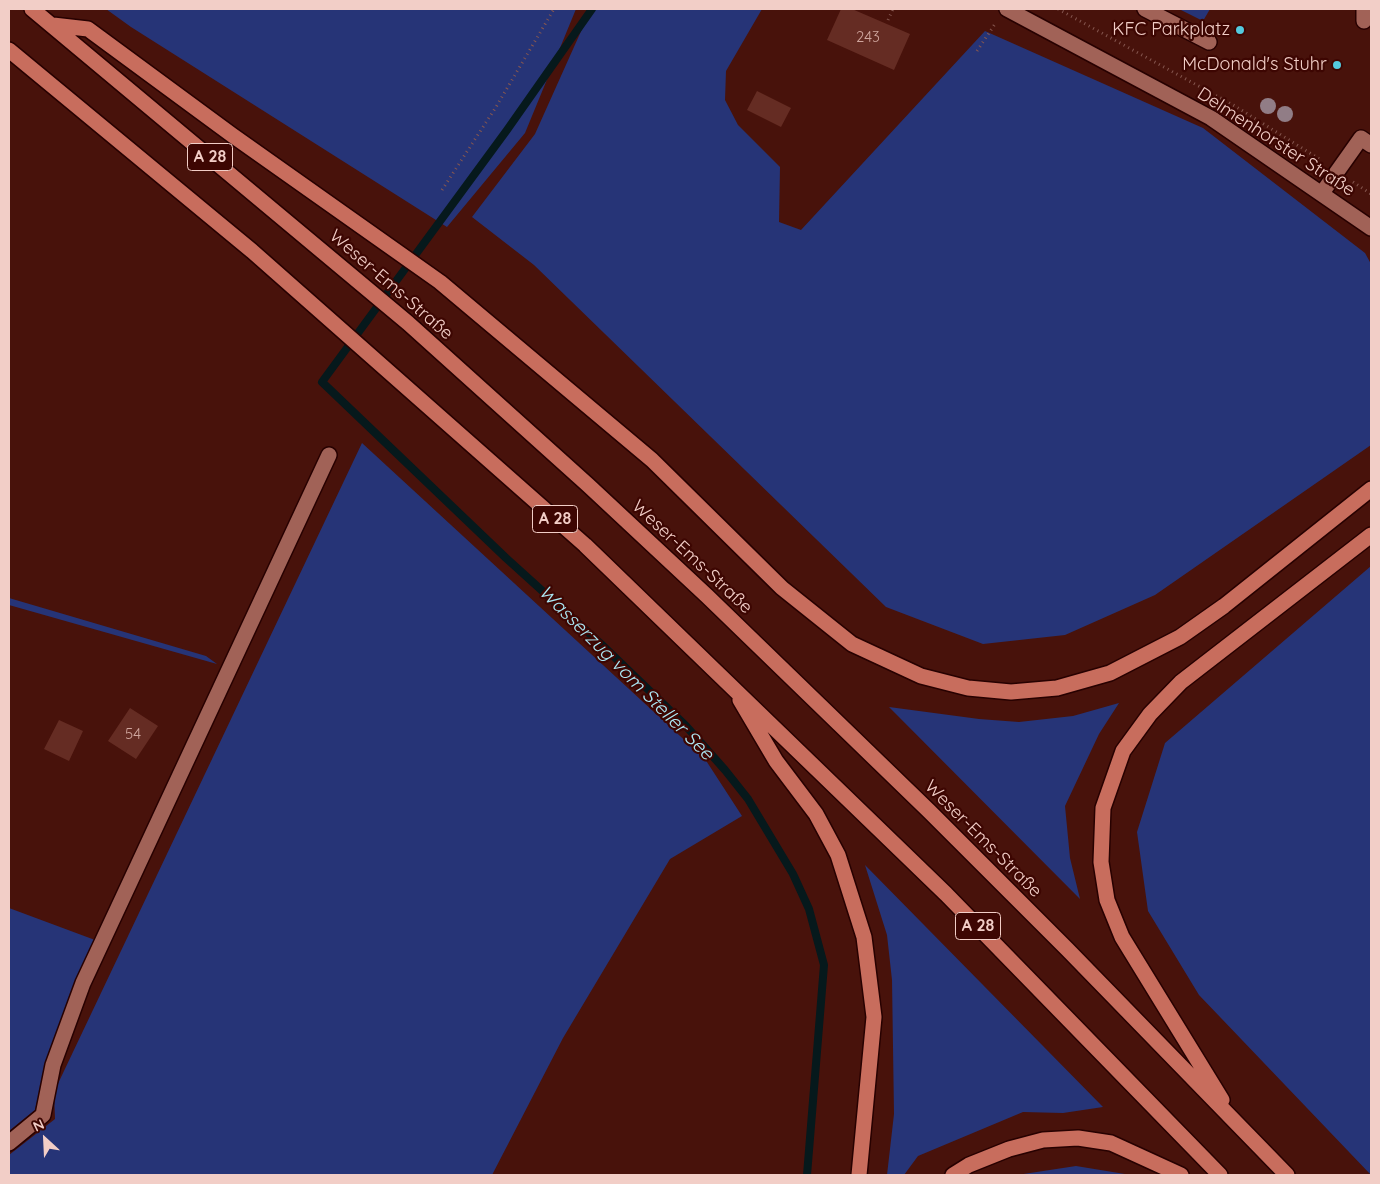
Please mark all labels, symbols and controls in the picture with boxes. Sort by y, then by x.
place label: KFC Parkplatz [1112,19,1230,41]
marker: KFC Parkplatz [1234,24,1246,36]
house number: 243 [856,28,880,46]
place label: McDonald's Stuhr [1182,54,1327,76]
marker: McDonald's Stuhr [1331,59,1343,71]
street label: Delmenhorster Straße [1193,83,1359,201]
road number: A 28 [188,144,232,170]
street label: Weser-Ems-Straße [325,225,457,345]
street label: Weser-Ems-Straße [627,496,757,618]
road number: A 28 [532,506,578,532]
water label: Wasserzug vom Steller See [534,581,718,765]
house number: 54 [125,725,141,743]
street label: Weser-Ems-Straße [920,776,1046,902]
road number: A 28 [956,912,1000,939]
north arrow [20,1114,70,1164]
text: N [30,1115,47,1136]

